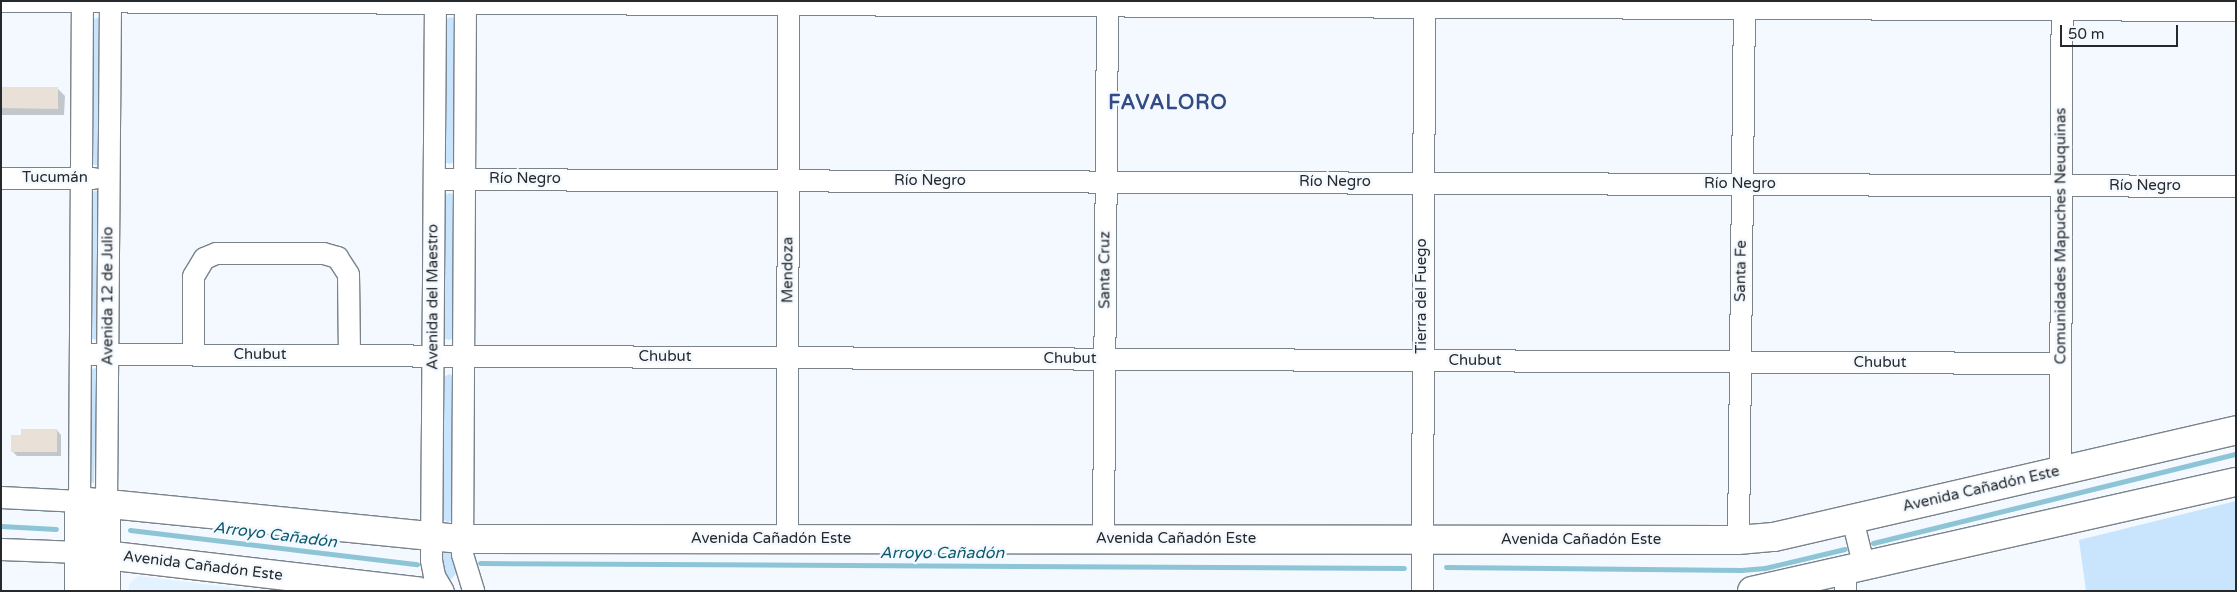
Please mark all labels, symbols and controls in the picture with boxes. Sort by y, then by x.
scale bar [2062,15,2180,47]
text: 50 m [2068,25,2105,43]
district label: FAVALORO [1107,91,1229,115]
street label: Comunidades Mapuches Neuquinas [2052,108,2070,364]
street label: Tucumán [22,169,88,187]
street label: Río Negro [489,170,561,188]
street label: Río Negro [894,172,966,190]
street label: Río Negro [1299,173,1371,191]
street label: Río Negro [1704,175,1776,193]
street label: Río Negro [2109,177,2181,195]
street label: Avenida del Maestro [424,224,442,370]
street label: Avenida 12 de Julio [99,227,117,365]
street label: Santa Cruz [1096,231,1114,309]
street label: Mendoza [779,237,797,303]
street label: Tierra del Fuego [1413,238,1431,354]
street label: Santa Fe [1731,240,1751,302]
street label: Chubut [234,346,286,364]
street label: Chubut [639,348,691,366]
street label: Chubut [1044,350,1096,368]
street label: Chubut [1449,352,1501,370]
street label: Chubut [1854,354,1906,372]
street label: Avenida Cañadón Este [1901,462,2061,516]
water label: Arroyo Cañadón [212,518,338,552]
street label: Avenida Cañadón Este [691,530,851,548]
street label: Avenida Cañadón Este [1096,530,1256,548]
street label: Avenida Cañadón Este [1501,531,1661,549]
water label: Arroyo Cañadón [880,543,1004,563]
street label: Avenida Cañadón Este [122,547,284,585]

